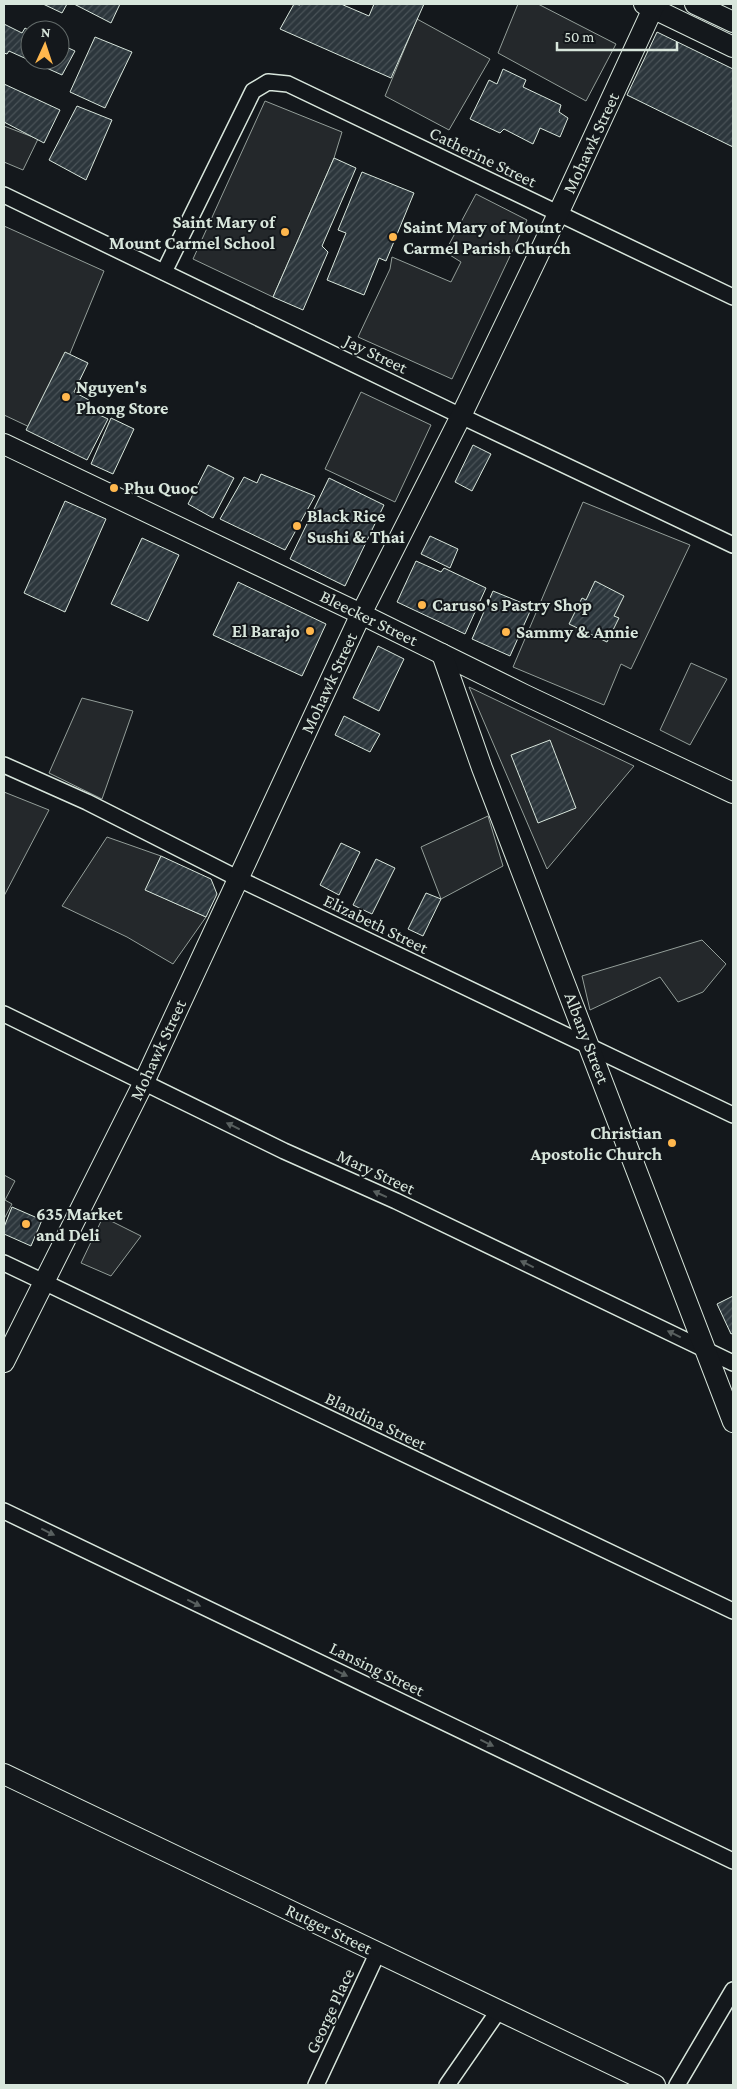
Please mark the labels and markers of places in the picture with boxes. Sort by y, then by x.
place label: Saint Mary of Mount Carmel School [109,212,276,253]
place label: Saint Mary of Mount Carmel Parish Church [403,217,571,258]
marker: Saint Mary of Mount Carmel School [279,226,291,238]
marker: Saint Mary of Mount Carmel Parish Church [387,231,399,243]
place label: Nguyen's Phong Store [76,377,168,418]
marker: Nguyen's Phong Store [60,391,72,403]
place label: Phu Quoc [124,478,198,498]
marker: Phu Quoc [108,482,120,494]
place label: Black Rice Sushi & Thai [307,506,406,547]
marker: Black Rice Sushi & Thai [291,520,303,532]
place label: Caruso's Pastry Shop [432,595,592,615]
marker: Caruso's Pastry Shop [416,599,428,611]
place label: El Barajo [232,621,300,642]
place label: Sammy & Annie [516,622,638,642]
marker: El Barajo [304,625,316,637]
marker: Sammy & Annie [500,626,512,638]
place label: Christian Apostolic Church [530,1123,663,1164]
marker: Christian Apostolic Church [666,1137,678,1149]
place label: 635 Market and Deli [36,1204,123,1245]
marker: 635 Market and Deli [20,1218,32,1230]

